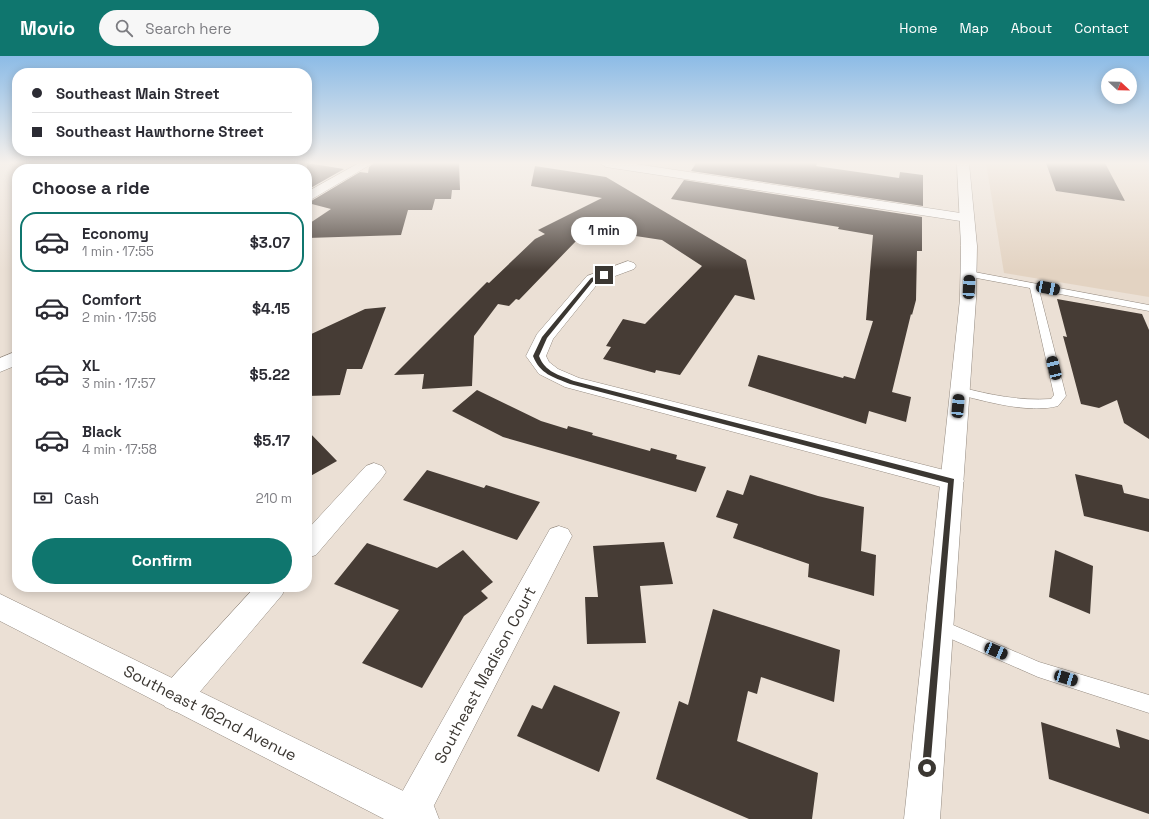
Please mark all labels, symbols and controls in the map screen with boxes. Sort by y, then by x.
search box [99,10,379,46]
text: Movio [20,16,75,41]
icon: search [113,17,135,39]
text: Search here [145,19,232,38]
text: Home [899,19,937,37]
text: Map [959,19,989,37]
text: About [1011,19,1052,37]
text: Contact [1074,19,1129,37]
north arrow [1101,68,1137,104]
map controls [1101,68,1137,104]
text: Southeast Main Street [56,84,220,103]
text: Southeast Hawthorne Street [56,122,264,141]
text: Choose a ride [32,176,150,199]
callout: 1 min [571,217,637,245]
text: 1 min [588,222,620,239]
icon: car [34,224,70,260]
text: Economy [82,224,149,243]
text: $3.07 [250,233,290,252]
text: 1 min · 17:55 [82,243,154,260]
route end [595,266,613,284]
car [962,275,976,299]
car [1035,280,1061,296]
icon: car [34,290,70,326]
text: Comfort [82,290,142,309]
text: $4.15 [252,299,290,318]
text: 2 min · 17:56 [82,309,156,326]
car [1045,355,1063,381]
icon: car [34,356,70,392]
text: XL [82,356,100,375]
text: $5.22 [250,365,290,384]
text: 3 min · 17:57 [82,375,156,392]
car [951,394,965,418]
icon: car [34,422,70,458]
text: Black [82,422,122,441]
text: $5.17 [253,431,290,450]
text: 4 min · 17:58 [82,441,157,458]
icon: cash [32,487,54,509]
text: Cash [64,489,99,508]
text: 210 m [256,490,292,507]
button: Confirm [32,538,292,584]
street label: Southeast Madison Court [429,583,541,767]
car [983,641,1009,661]
street label: Southeast 162nd Avenue [120,660,300,766]
car [1053,669,1079,687]
route start [918,759,936,777]

